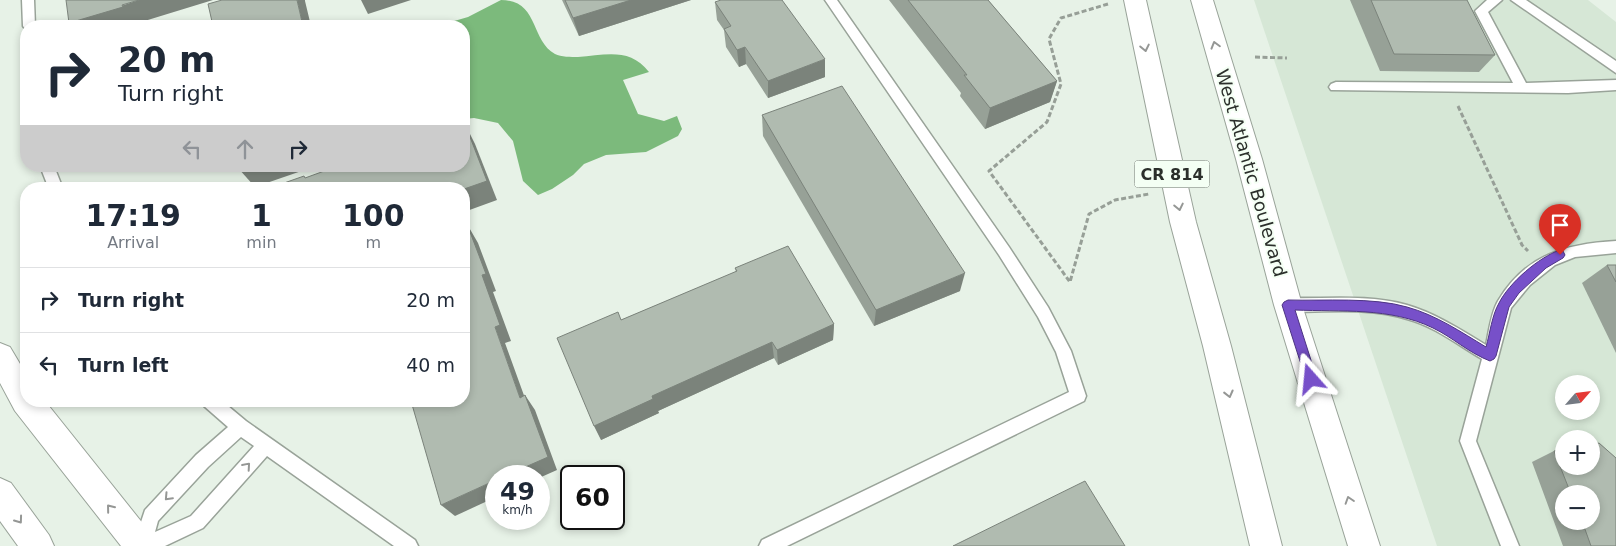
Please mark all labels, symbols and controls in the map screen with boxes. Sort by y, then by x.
icon: right [35,40,100,105]
text: 20 m [118,40,215,80]
one-way arrow [1211,42,1221,50]
one-way arrow [1139,43,1150,52]
street label: West Atlantic Boulevard [1212,67,1291,279]
text: Turn right [118,81,223,106]
icon: left [178,135,206,163]
icon: ahead [231,135,259,163]
icon: right [284,135,312,163]
road number: CR 814 [1134,160,1210,188]
text: 17:19 [85,198,181,233]
text: 1 [251,198,272,233]
text: 100 [342,198,405,233]
one-way arrow [1173,202,1184,211]
pin [1539,204,1581,255]
icon: arrive [1546,211,1574,239]
text: Arrival [107,233,159,252]
text: min [246,233,277,252]
text: m [365,233,381,252]
icon: right [35,286,63,314]
text: Turn right [78,289,184,311]
text: 20 m [406,289,455,311]
icon: left [35,351,63,379]
position arrow [1284,352,1336,404]
text: Turn left [78,354,169,376]
text: 40 m [406,354,455,376]
north arrow [1555,375,1600,420]
map controls [1555,375,1600,530]
one-way arrow [1223,389,1234,398]
button: + [1555,430,1600,475]
one-way arrow [241,463,250,472]
speed limit sign: 60 [560,465,625,530]
text: 49 [500,477,535,506]
button: − [1555,485,1600,530]
one-way arrow [165,491,174,500]
one-way arrow [1345,496,1355,504]
text: km/h [502,503,533,517]
one-way arrow [108,505,116,514]
one-way arrow [13,514,22,524]

